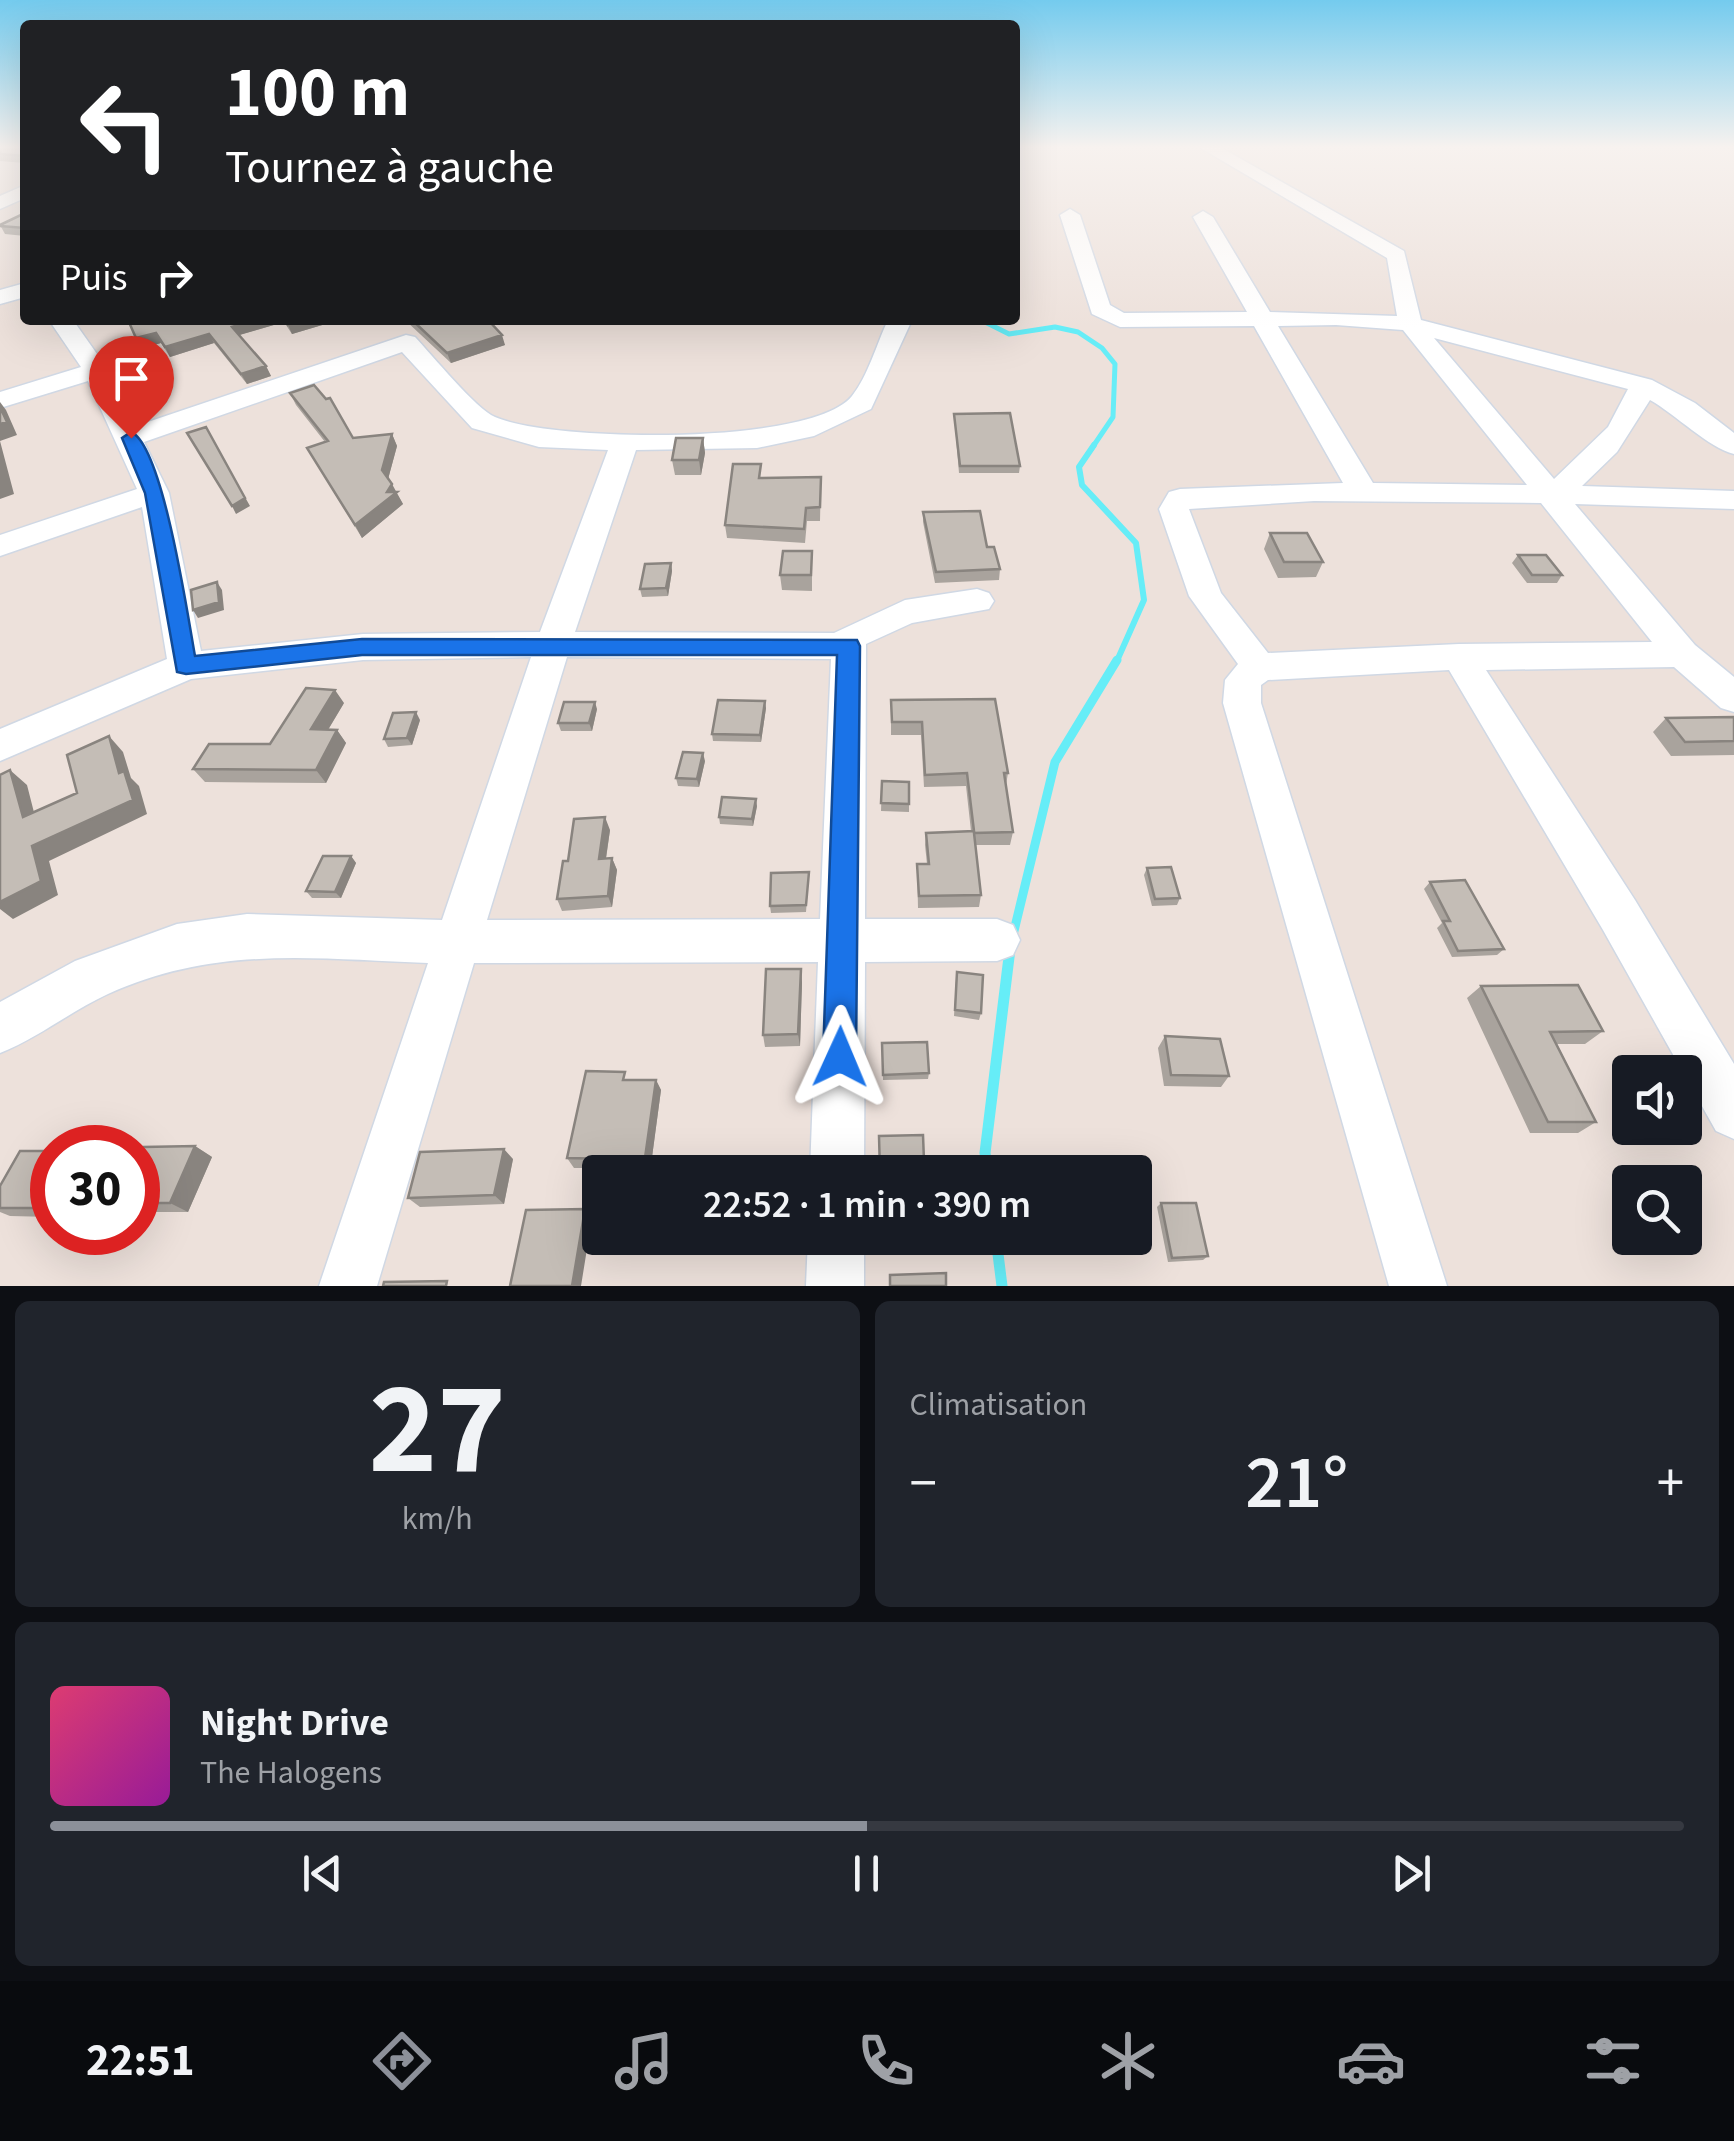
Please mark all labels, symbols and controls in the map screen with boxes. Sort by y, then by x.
text: 100 m [225,43,410,143]
icon: left [60,60,190,190]
text: Tournez à gauche [225,136,554,200]
icon: right [147,250,202,305]
text: Puis [60,251,127,305]
pin [89,336,174,439]
icon: arrive [104,351,159,406]
position arrow [788,1005,892,1109]
map controls [1612,1055,1702,1255]
button: sound [1612,1055,1702,1145]
speed limit sign: 30 [30,1125,160,1255]
button: search [1612,1165,1702,1255]
text: 22:52 · 1 min · 390 m [703,1178,1031,1232]
text: 27 [369,1338,506,1523]
text: Climatisation [910,1382,1087,1428]
text: 21° [1245,1430,1348,1537]
text: − [910,1445,937,1523]
text: + [1657,1445,1684,1523]
text: km/h [402,1496,473,1542]
text: Night Drive [200,1696,389,1750]
text: The Halogens [200,1750,382,1796]
icon: previous [295,1846,350,1901]
icon: pause [839,1846,894,1901]
icon: next [1384,1846,1439,1901]
icon: directions [367,2026,437,2096]
icon: music [609,2026,679,2096]
icon: phone [851,2026,921,2096]
icon: climate [1093,2026,1163,2096]
icon: car [1336,2026,1406,2096]
icon: filters [1578,2026,1648,2096]
text: 22:51 [86,2029,195,2093]

